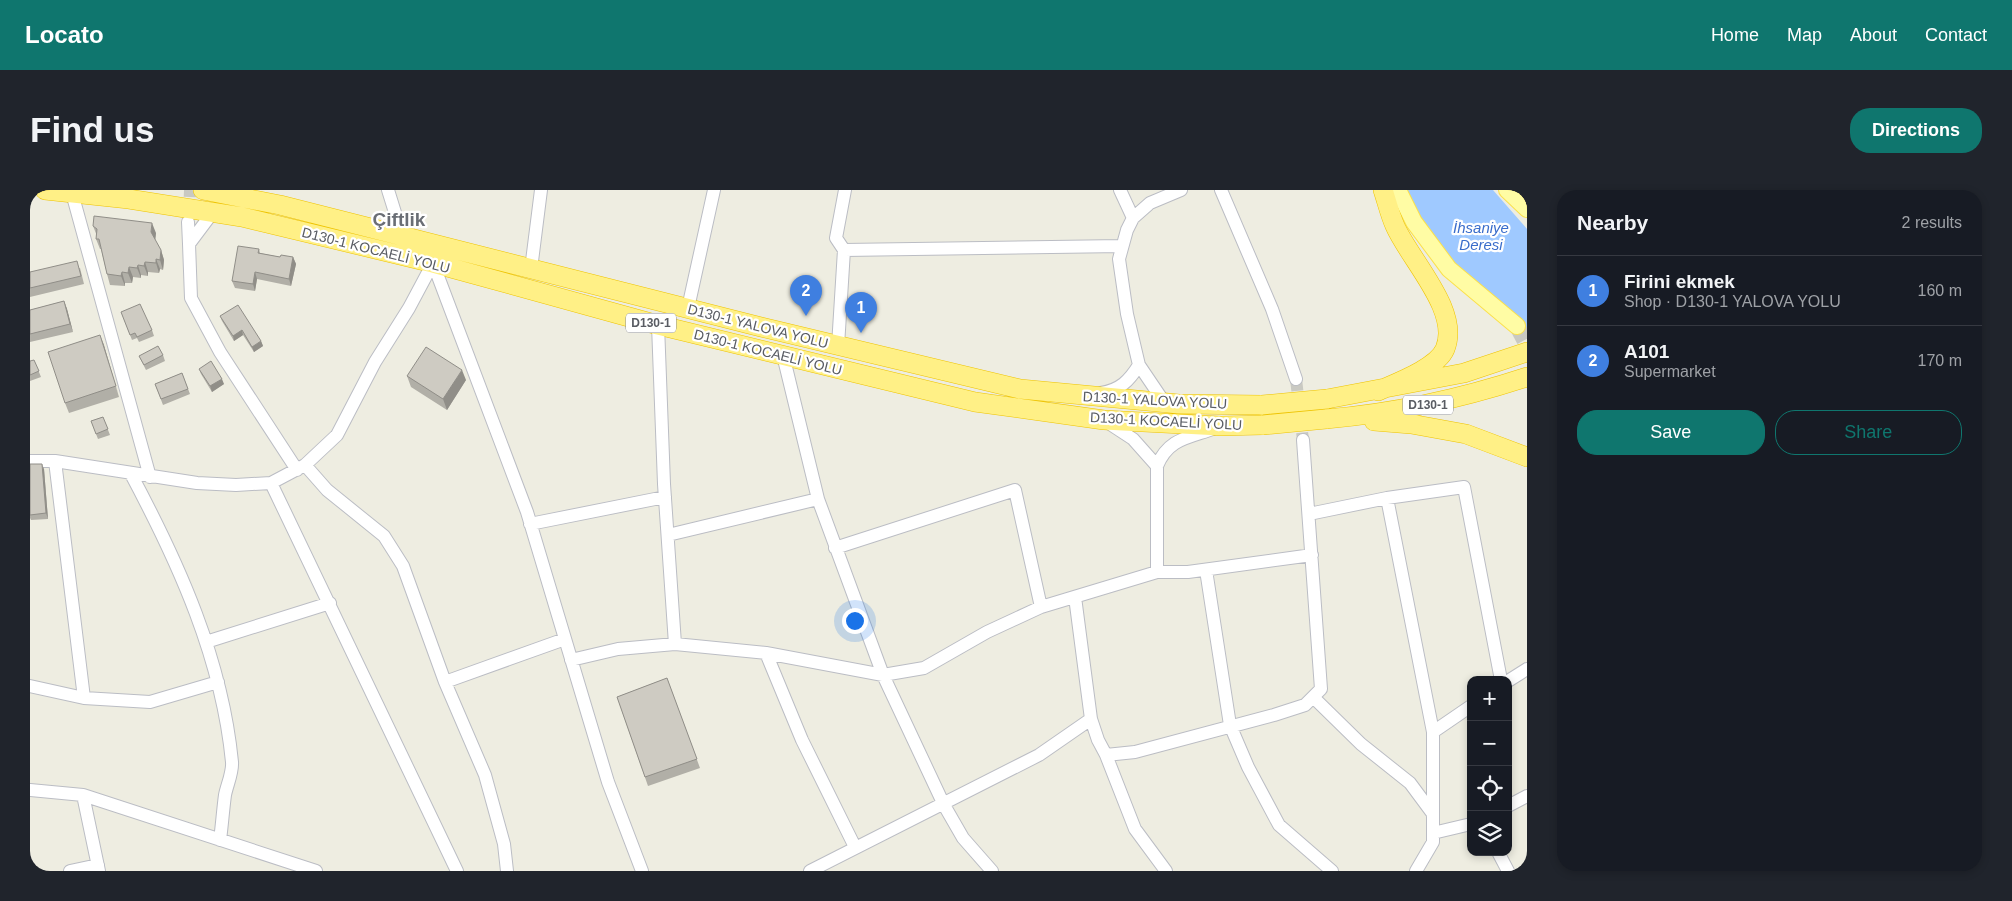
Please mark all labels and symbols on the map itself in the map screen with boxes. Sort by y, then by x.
district label: Çiftlik [373,209,426,230]
water label: İhsaniye Deresi [1453,219,1509,253]
street label: D130-1 KOCAELİ YOLU [300,223,452,276]
pin: 2 [790,275,822,316]
pin: 1 [845,292,877,333]
street label: D130-1 YALOVA YOLU [686,301,830,351]
road number: D130-1 [626,314,676,332]
street label: D130-1 KOCAELİ YOLU [692,325,844,378]
street label: D130-1 YALOVA YOLU [1082,388,1228,412]
road number: D130-1 [1403,396,1453,414]
street label: D130-1 KOCAELİ YOLU [1090,408,1242,433]
your location [842,608,868,634]

